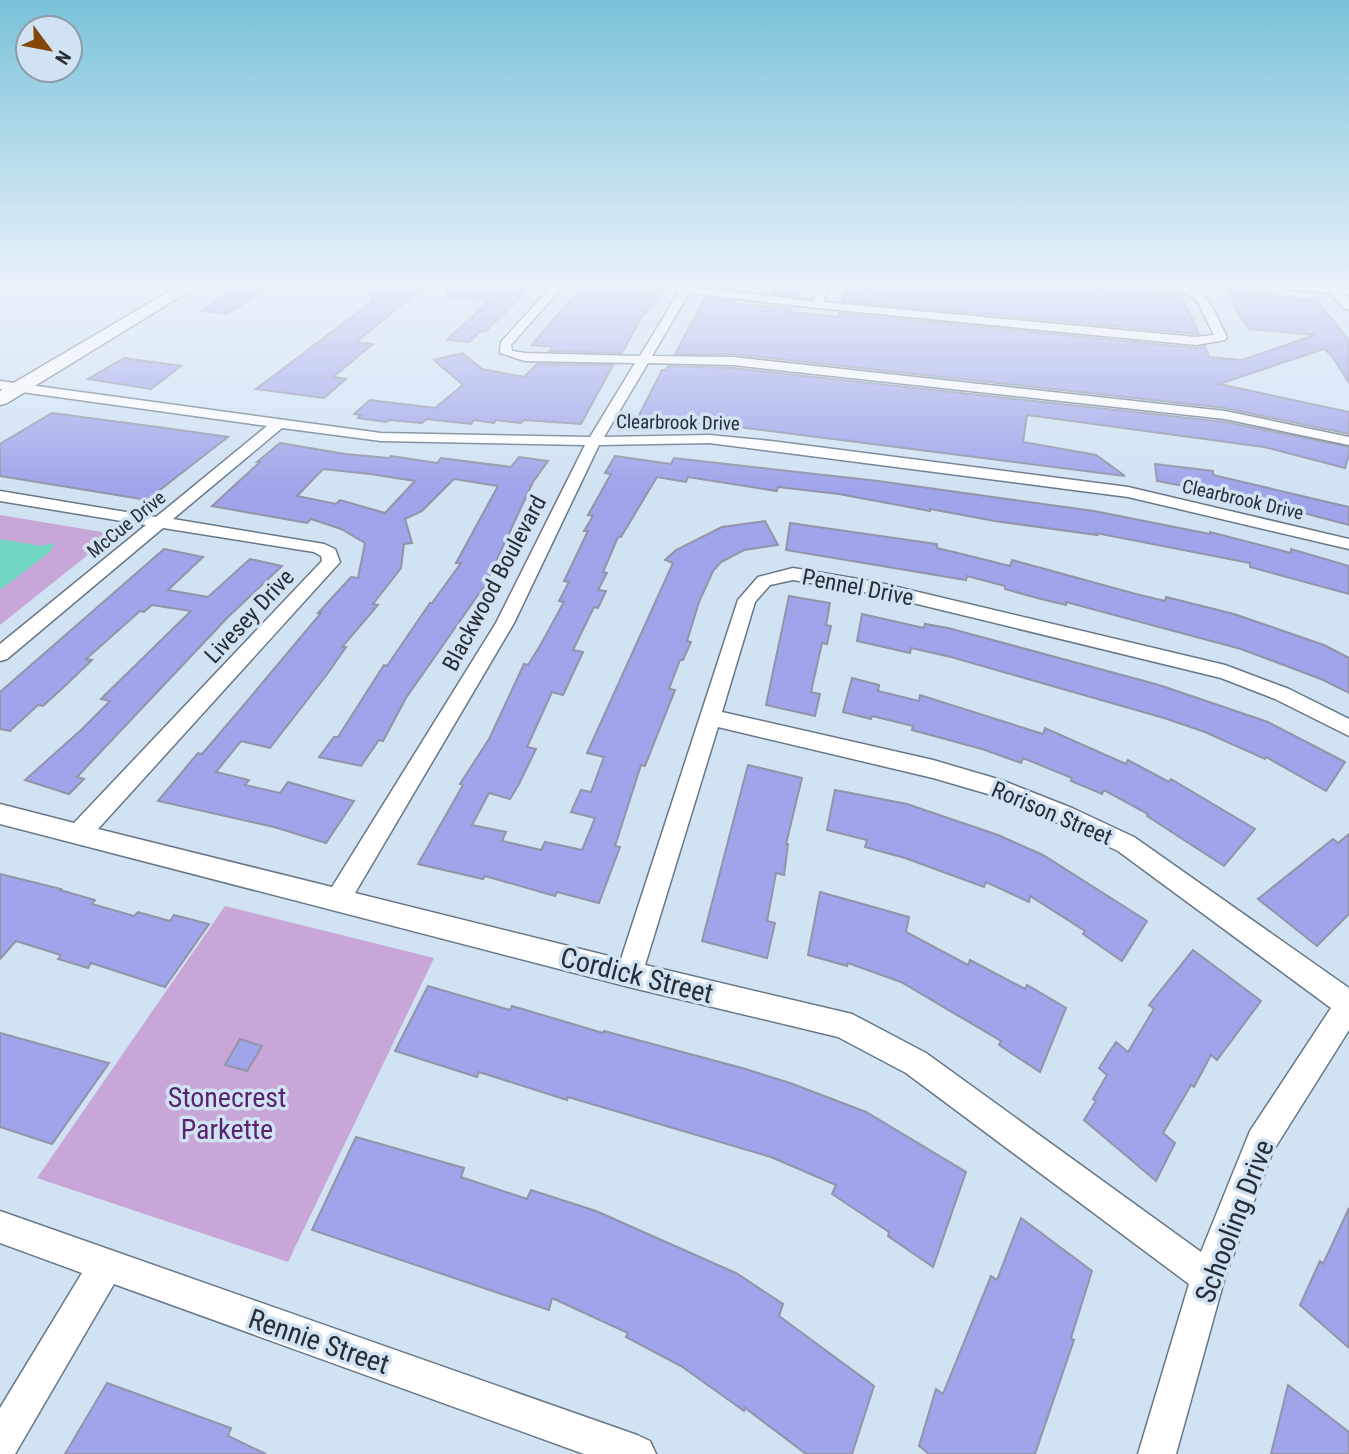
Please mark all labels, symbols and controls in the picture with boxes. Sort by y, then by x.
north arrow [14,14,84,84]
text: N [50,47,76,69]
street label: Clearbrook Drive [616,410,740,435]
street label: Clearbrook Drive [1180,474,1306,525]
street label: McCue Drive [82,486,170,563]
street label: Blackwood Boulevard [437,491,552,675]
street label: Pennel Drive [800,563,916,612]
street label: Livesey Drive [199,564,300,669]
street label: Rorison Street [987,776,1116,851]
street label: Cordick Street [557,941,717,1010]
park label: Stonecrest Parkette [168,1081,286,1146]
street label: Schooling Drive [1188,1135,1281,1307]
street label: Rennie Street [244,1302,394,1381]

